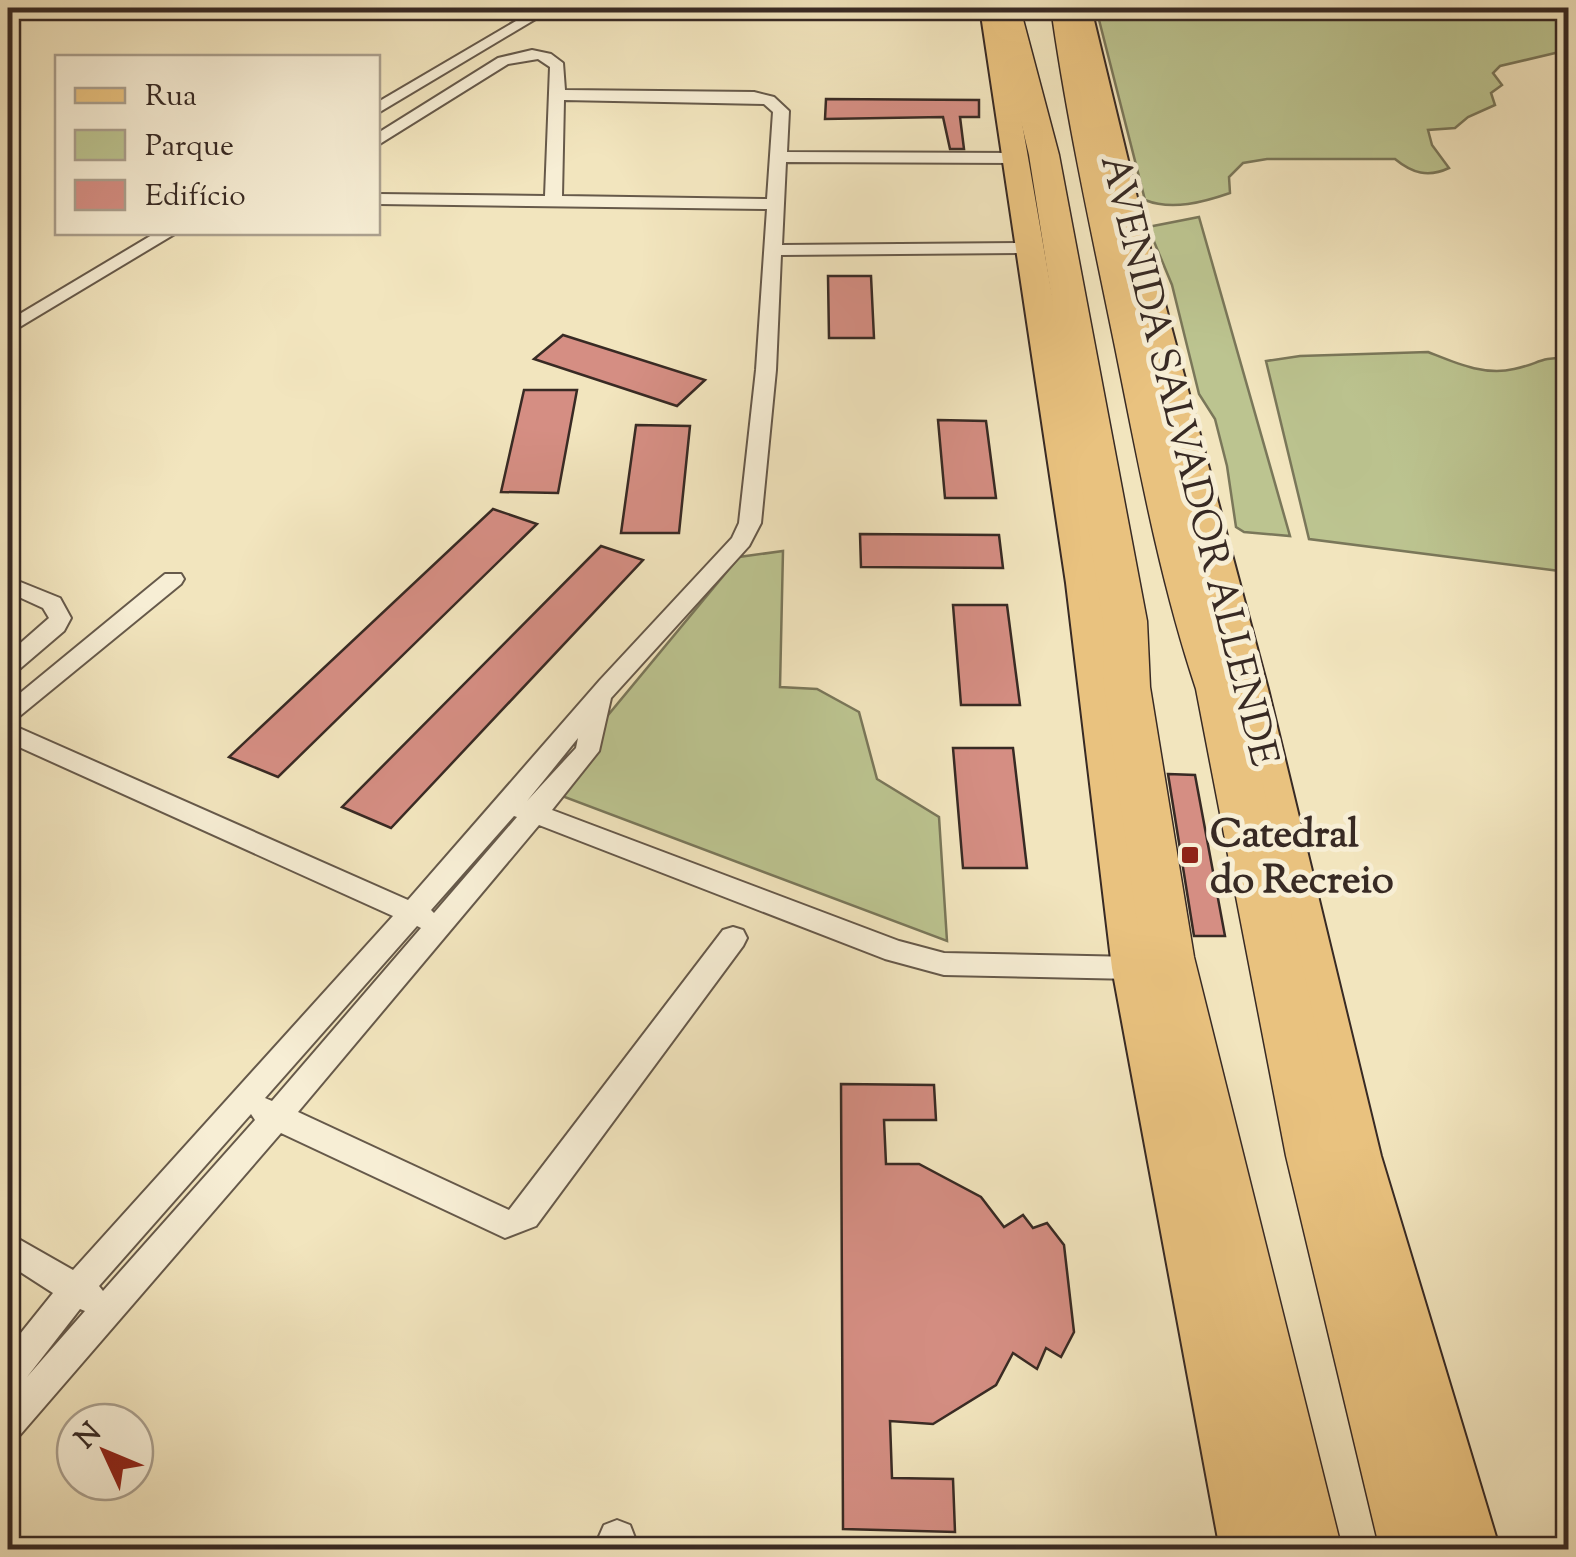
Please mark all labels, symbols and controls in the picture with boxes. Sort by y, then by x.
legend [55,55,380,235]
text: Rua [145,76,197,119]
text: Parque [145,126,234,169]
street label: AVENIDA SALVADOR ALLENDE [1083,149,1290,773]
text: Edifício [145,176,246,219]
place label: Catedral do Recreio [1210,808,1394,911]
marker: Catedral do Recreio [1179,844,1201,866]
north arrow [55,1402,155,1502]
text: N [67,1415,111,1459]

